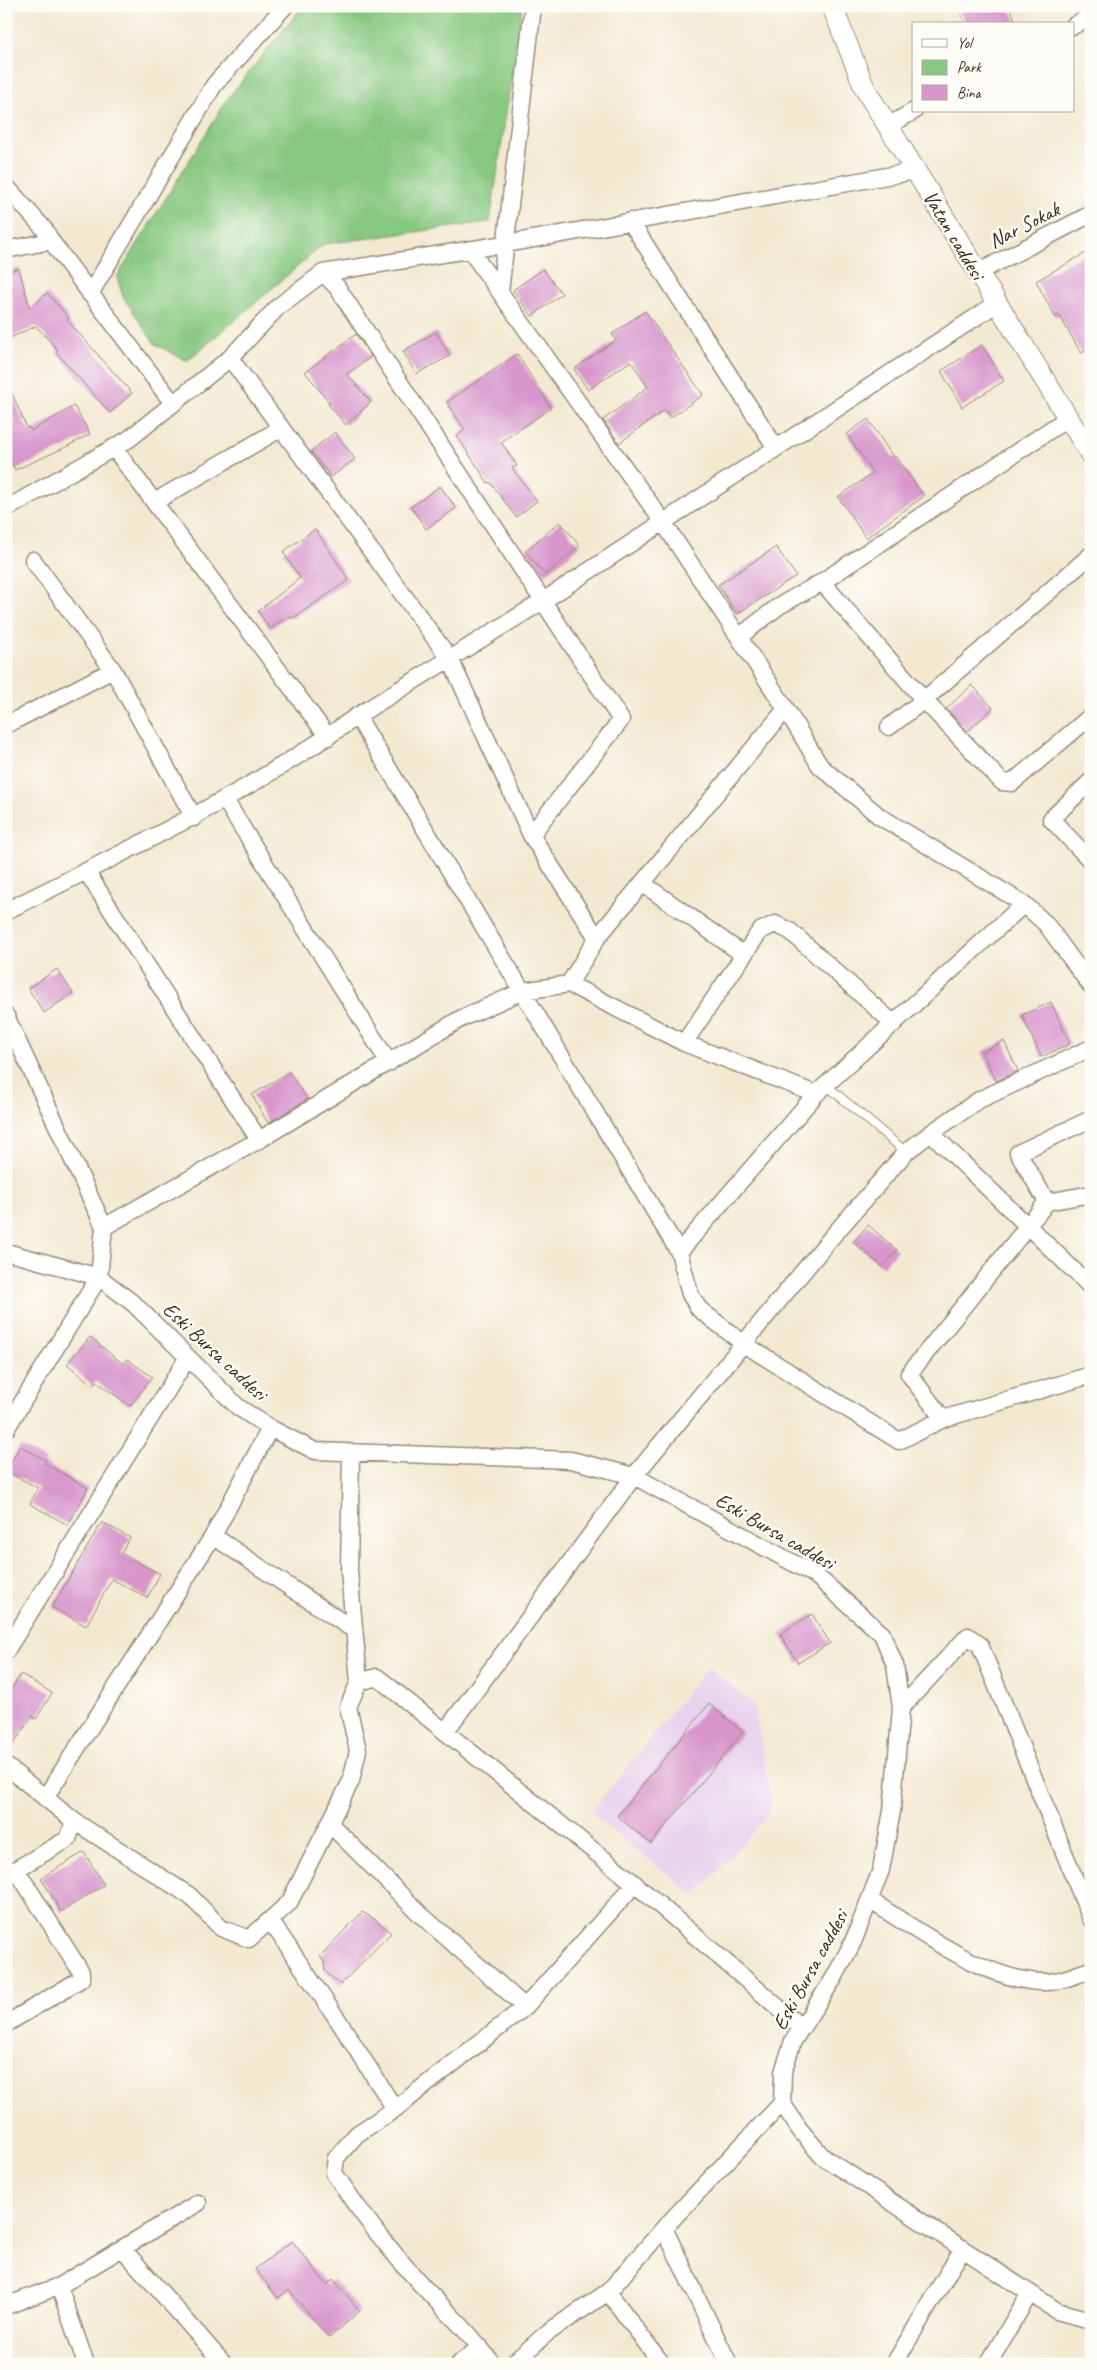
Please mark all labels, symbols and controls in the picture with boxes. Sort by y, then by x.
legend [912,22,1074,112]
text: Yol [957,34,974,53]
text: Park [957,58,982,77]
text: Bina [957,84,982,103]
street label: Vatan caddesi [917,186,992,287]
street label: Nar Sokak [984,196,1065,254]
street label: Eski Bursa caddesi [157,1296,275,1408]
street label: Eski Bursa caddesi [711,1486,842,1577]
street label: Eski Bursa caddesi [766,1903,855,2034]

